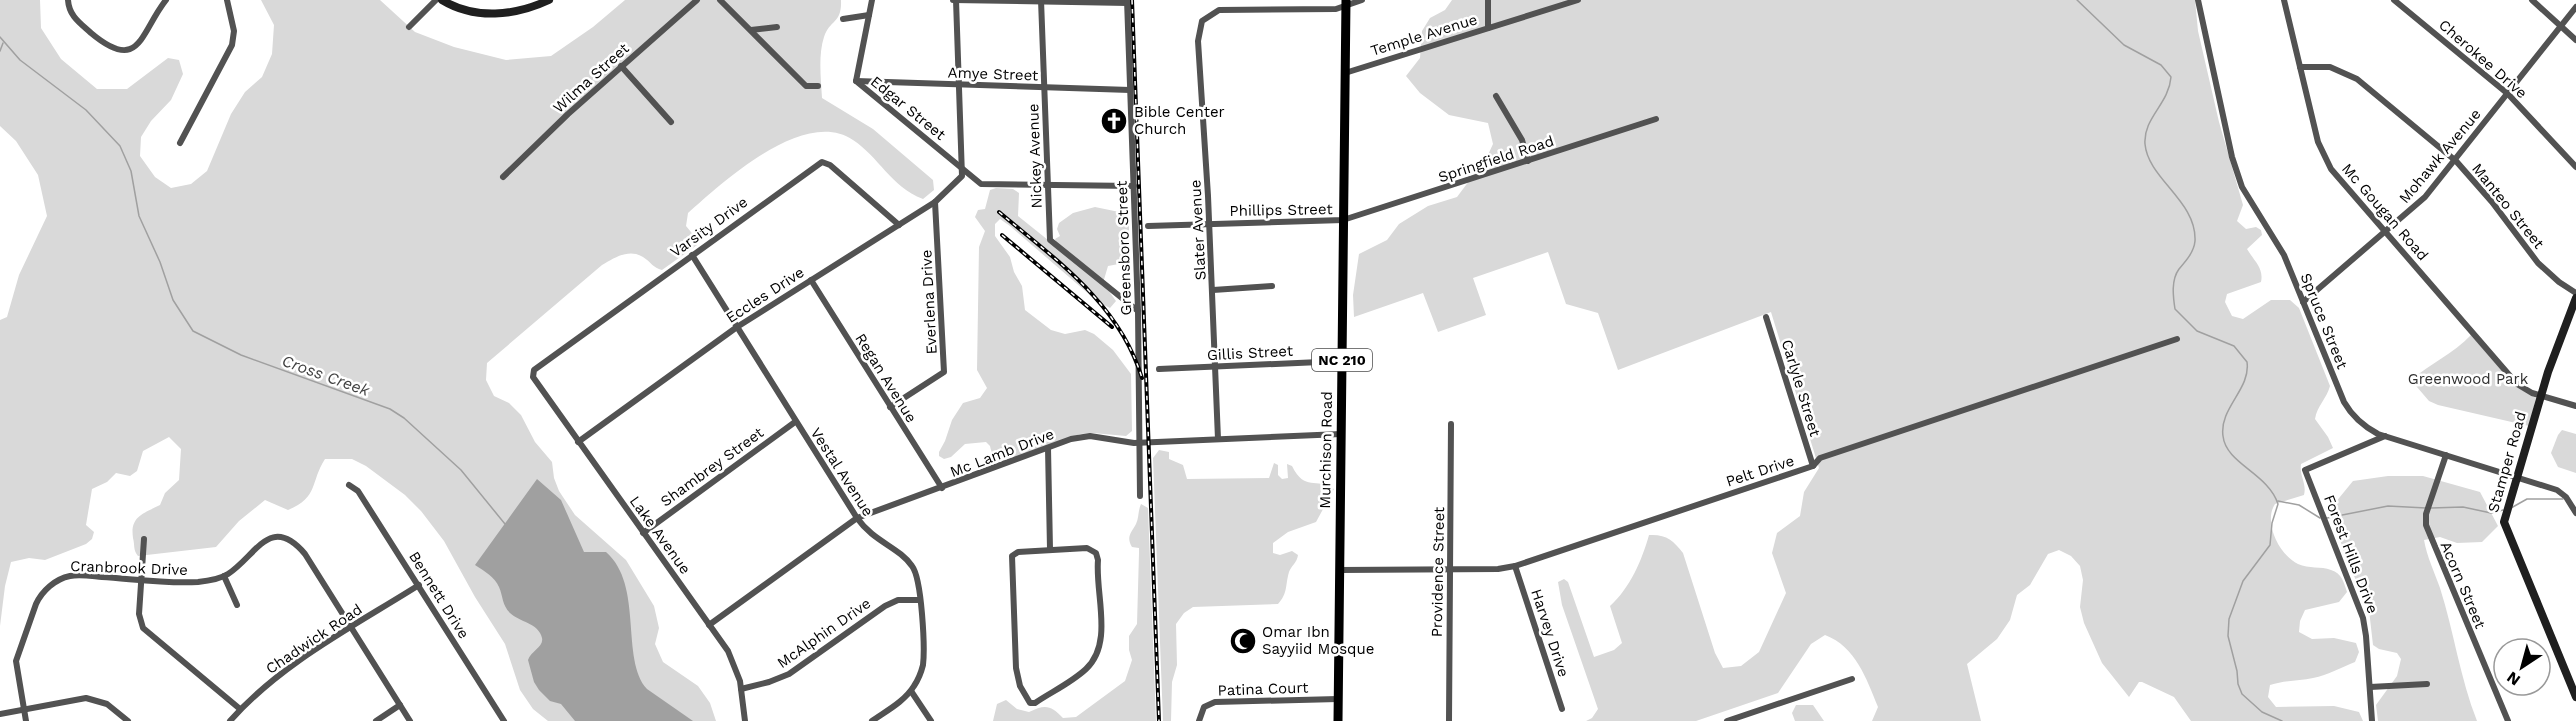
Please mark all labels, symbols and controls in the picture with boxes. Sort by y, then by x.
street label: Temple Avenue [1368,10,1480,60]
street label: Cherokee Drive [2435,16,2531,102]
street label: Wilma Street [549,39,633,117]
street label: Amye Street [947,63,1039,85]
street label: Edgar Street [867,72,950,144]
street label: Nickey Avenue [1024,103,1046,209]
place label: Bible Center Church [1134,103,1225,138]
street label: Mohawk Avenue [2395,105,2485,207]
church icon: Bible Center Church [1099,106,1129,136]
street label: Springfield Road [1436,132,1556,186]
street label: Mc Gougan Road [2338,160,2432,264]
street label: Manteo Street [2468,160,2548,253]
street label: Slater Avenue [1186,179,1210,281]
street label: Greensboro Street [1113,180,1135,316]
street label: Varsity Drive [667,193,751,261]
street label: Phillips Street [1229,200,1333,220]
street label: Everlena Drive [917,249,941,355]
street label: Eccles Drive [723,263,807,327]
street label: Spruce Street [2297,271,2352,372]
street label: Regan Avenue [851,330,921,426]
street label: Carlyle Street [1778,337,1824,439]
street label: Gillis Street [1206,342,1294,364]
road number: NC 210 [1312,349,1372,371]
water label: Cross Creek [279,351,373,401]
park label: Greenwood Park [2408,370,2529,388]
street label: Murchison Road [1316,391,1336,509]
street label: Stamper Road [2484,409,2530,515]
street label: Shambrey Street [657,423,768,510]
street label: Vestal Avenue [807,424,877,520]
street label: Mc Lamb Drive [948,425,1056,481]
street label: Pelt Drive [1724,452,1796,490]
street label: Forest Hills Drive [2320,492,2382,616]
street label: Lake Avenue [626,493,694,577]
street label: Providence Street [1428,506,1448,637]
street label: Acorn Street [2437,539,2490,632]
street label: Bennett Drive [405,548,473,642]
street label: Cranbrook Drive [70,557,188,579]
street label: Harvey Drive [1527,587,1573,679]
street label: McAlphin Drive [774,594,874,672]
street label: Chadwick Road [262,600,366,678]
place label: Omar Ibn Sayyiid Mosque [1262,623,1374,658]
mosque icon: Omar Ibn Sayyiid Mosque [1228,626,1258,656]
north arrow [2492,637,2552,697]
text: N [2503,668,2524,690]
street label: Patina Court [1217,678,1309,700]

